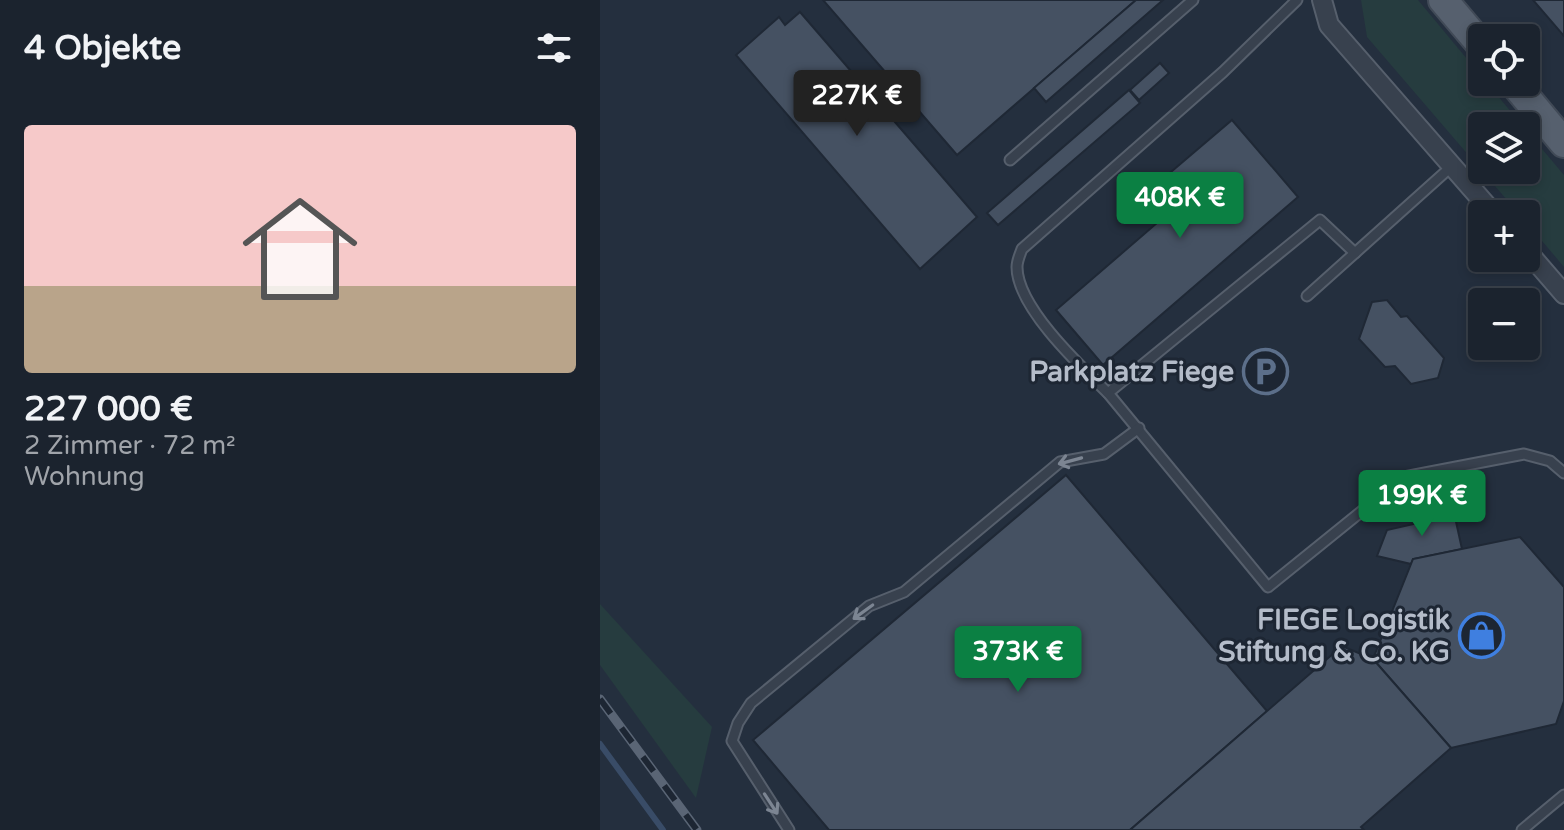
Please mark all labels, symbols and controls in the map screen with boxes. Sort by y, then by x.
map controls [1468,24,1540,360]
button: locate [1468,24,1540,96]
icon: filters [532,26,576,70]
text: 4 Objekte [24,28,181,69]
pin: 227K € [792,70,922,138]
text: 227K € [812,80,902,111]
button: layers [1468,112,1540,184]
pin: 408K € [1115,172,1245,240]
icon: home [228,177,372,321]
text: 408K € [1135,182,1225,213]
button: + [1468,200,1540,272]
button: − [1468,288,1540,360]
parking icon: Parkplatz Fiege [1241,347,1289,395]
place label: Parkplatz Fiege [1029,355,1234,389]
text: 227 000 € [24,389,193,430]
text: 2 Zimmer · 72 m² [24,430,236,461]
one-way arrow [1058,454,1084,469]
text: Wohnung [24,461,145,492]
pin: 199K € [1357,470,1487,538]
text: 199K € [1377,480,1467,511]
place label: FIEGE Logistik Stiftung & Co. KG [1218,603,1450,669]
one-way arrow [852,604,874,621]
shop icon: FIEGE Logistik Stiftung & Co. KG [1457,611,1505,659]
pin: 373K € [953,626,1083,694]
text: 373K € [973,636,1063,667]
one-way arrow [762,792,779,814]

